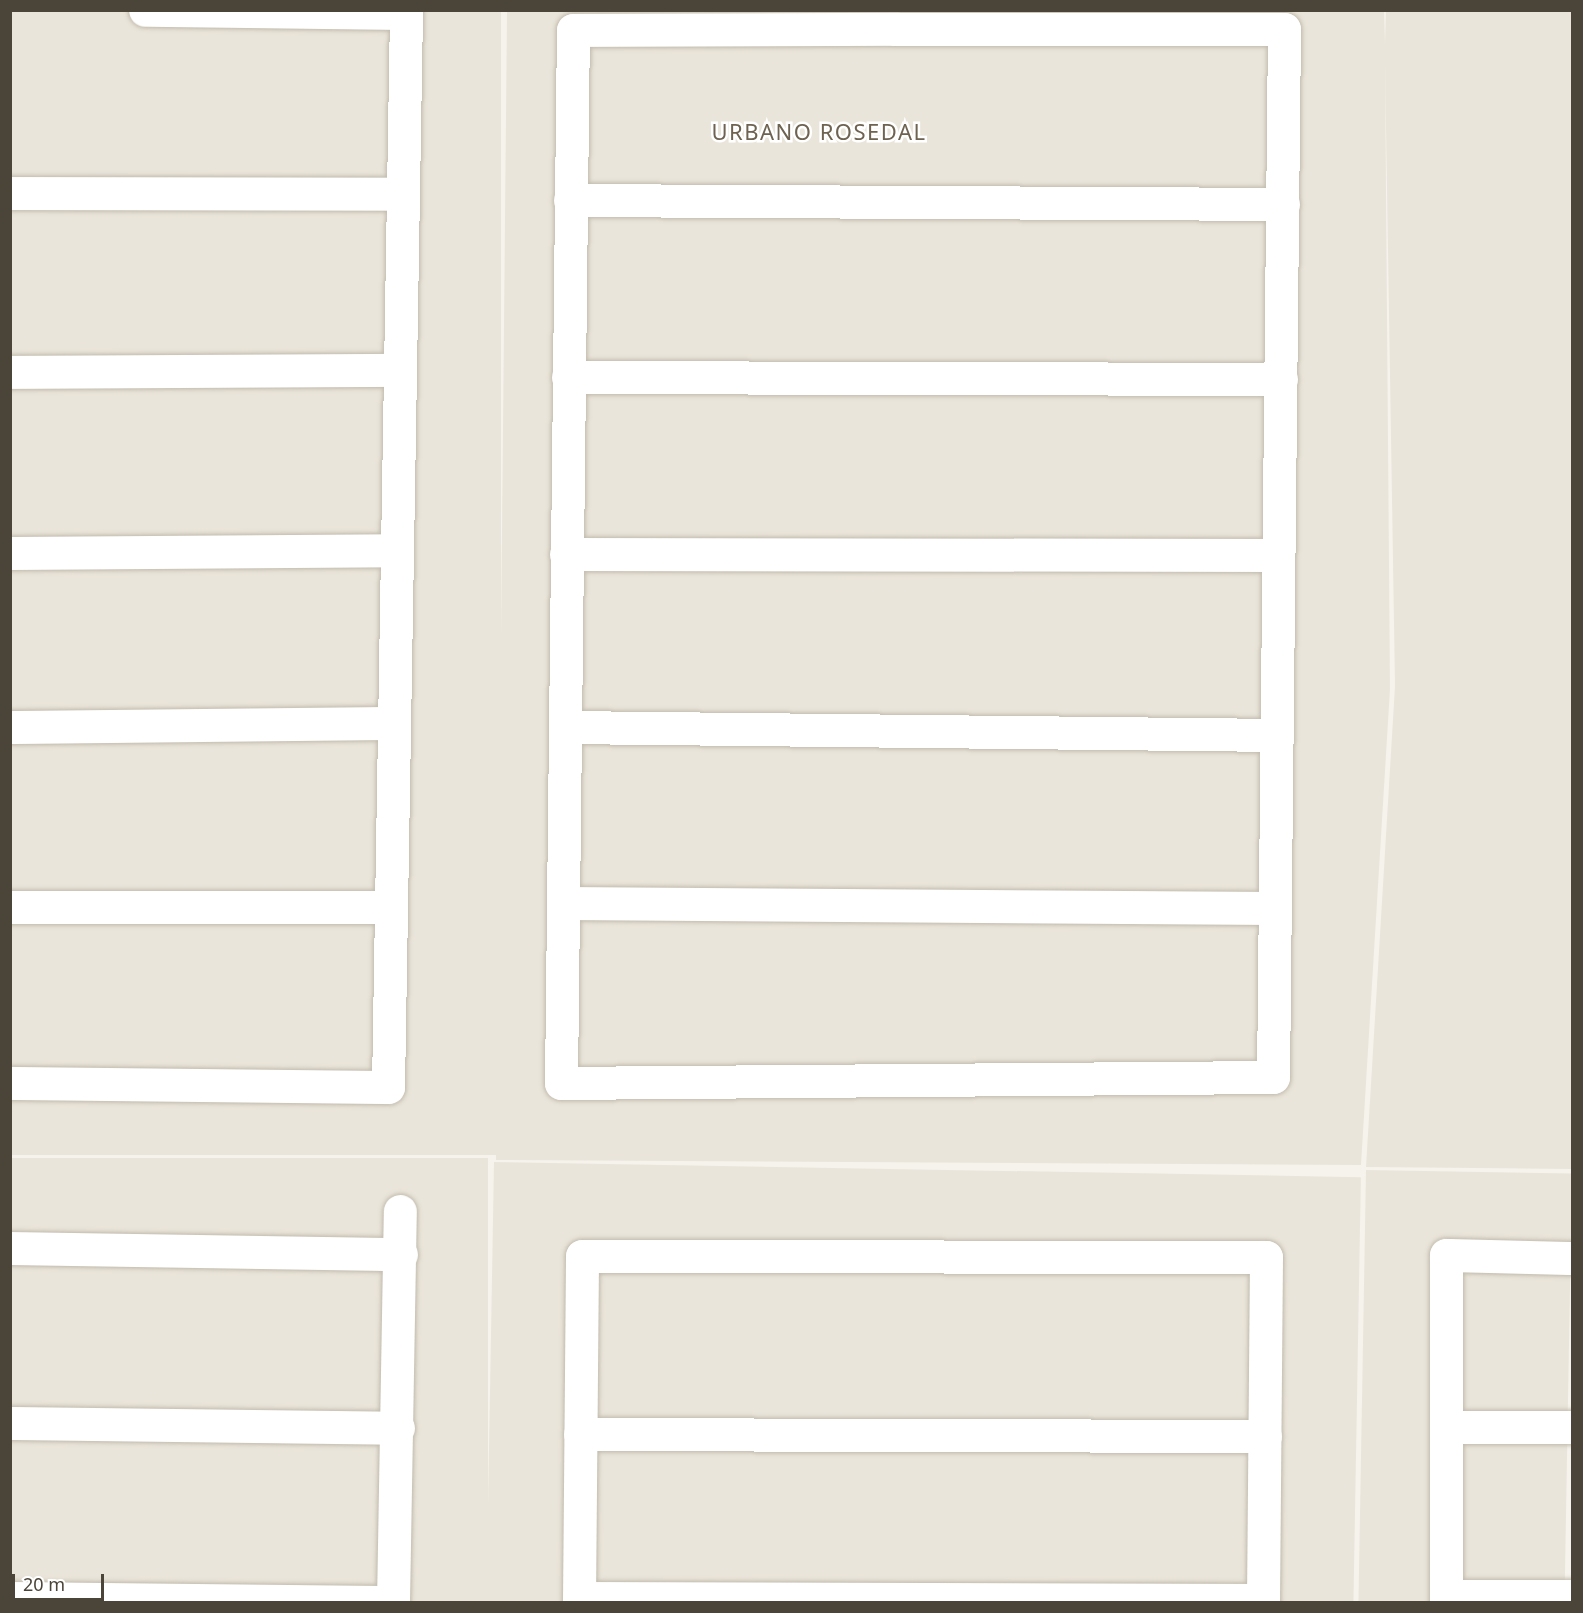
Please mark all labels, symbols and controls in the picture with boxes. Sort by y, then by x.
district label: URBANO ROSEDAL [711,119,927,145]
scale bar [15,1562,106,1600]
text: 20 m [23,1572,65,1596]

